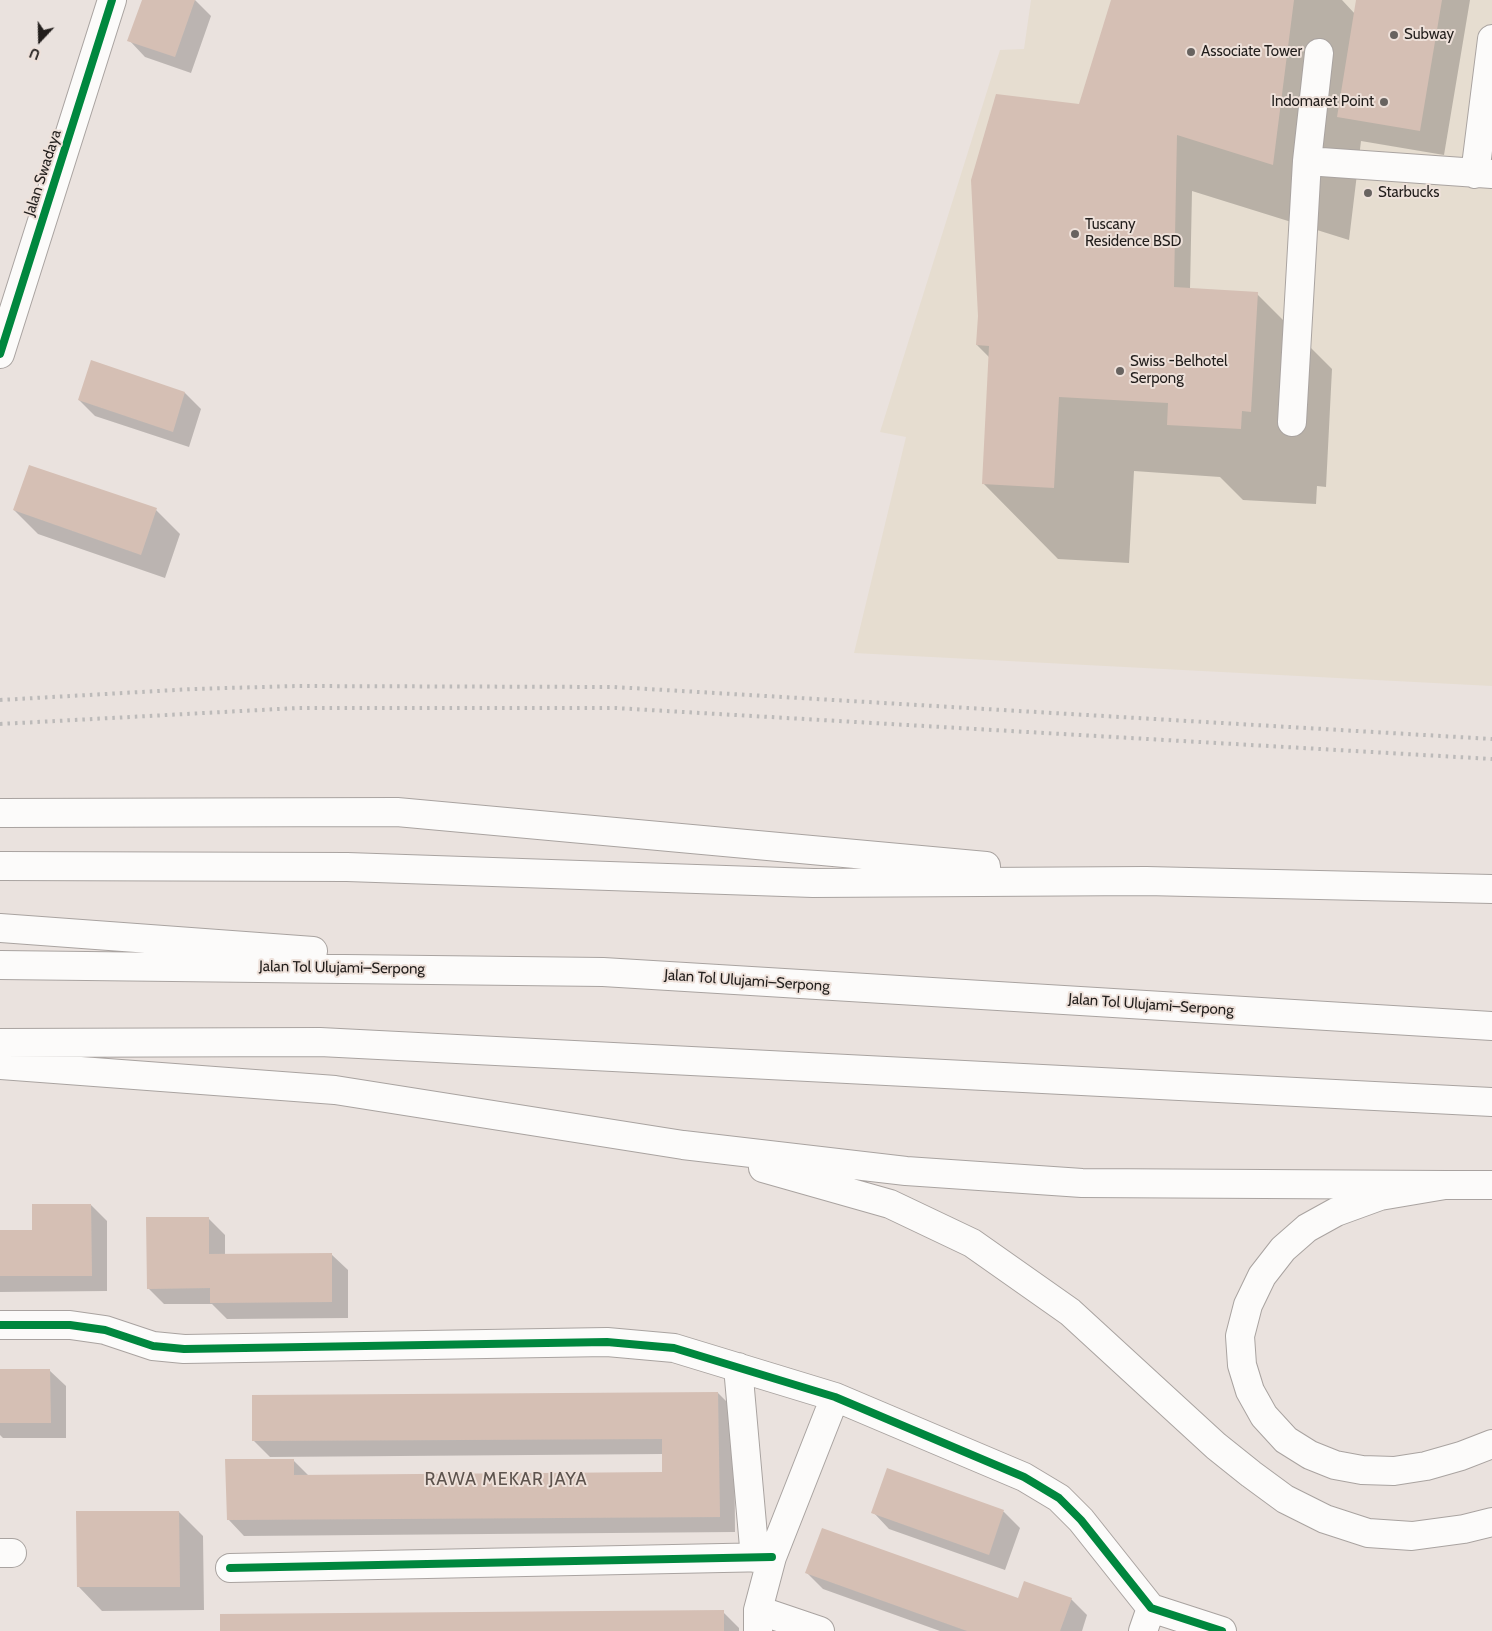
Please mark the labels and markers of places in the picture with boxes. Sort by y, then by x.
place label: Subway [1404,26,1454,44]
marker: Subway [1388,29,1400,41]
place label: Associate Tower [1201,43,1302,61]
marker: Associate Tower [1185,46,1197,58]
place label: Indomaret Point [1271,93,1374,111]
marker: Indomaret Point [1378,96,1390,108]
place label: Starbucks [1378,184,1439,202]
marker: Starbucks [1362,187,1374,199]
place label: Tuscany Residence BSD [1085,216,1182,251]
marker: Tuscany Residence BSD [1069,228,1081,240]
place label: Swiss -Belhotel Serpong [1130,353,1227,388]
marker: Swiss -Belhotel Serpong [1114,365,1126,377]

